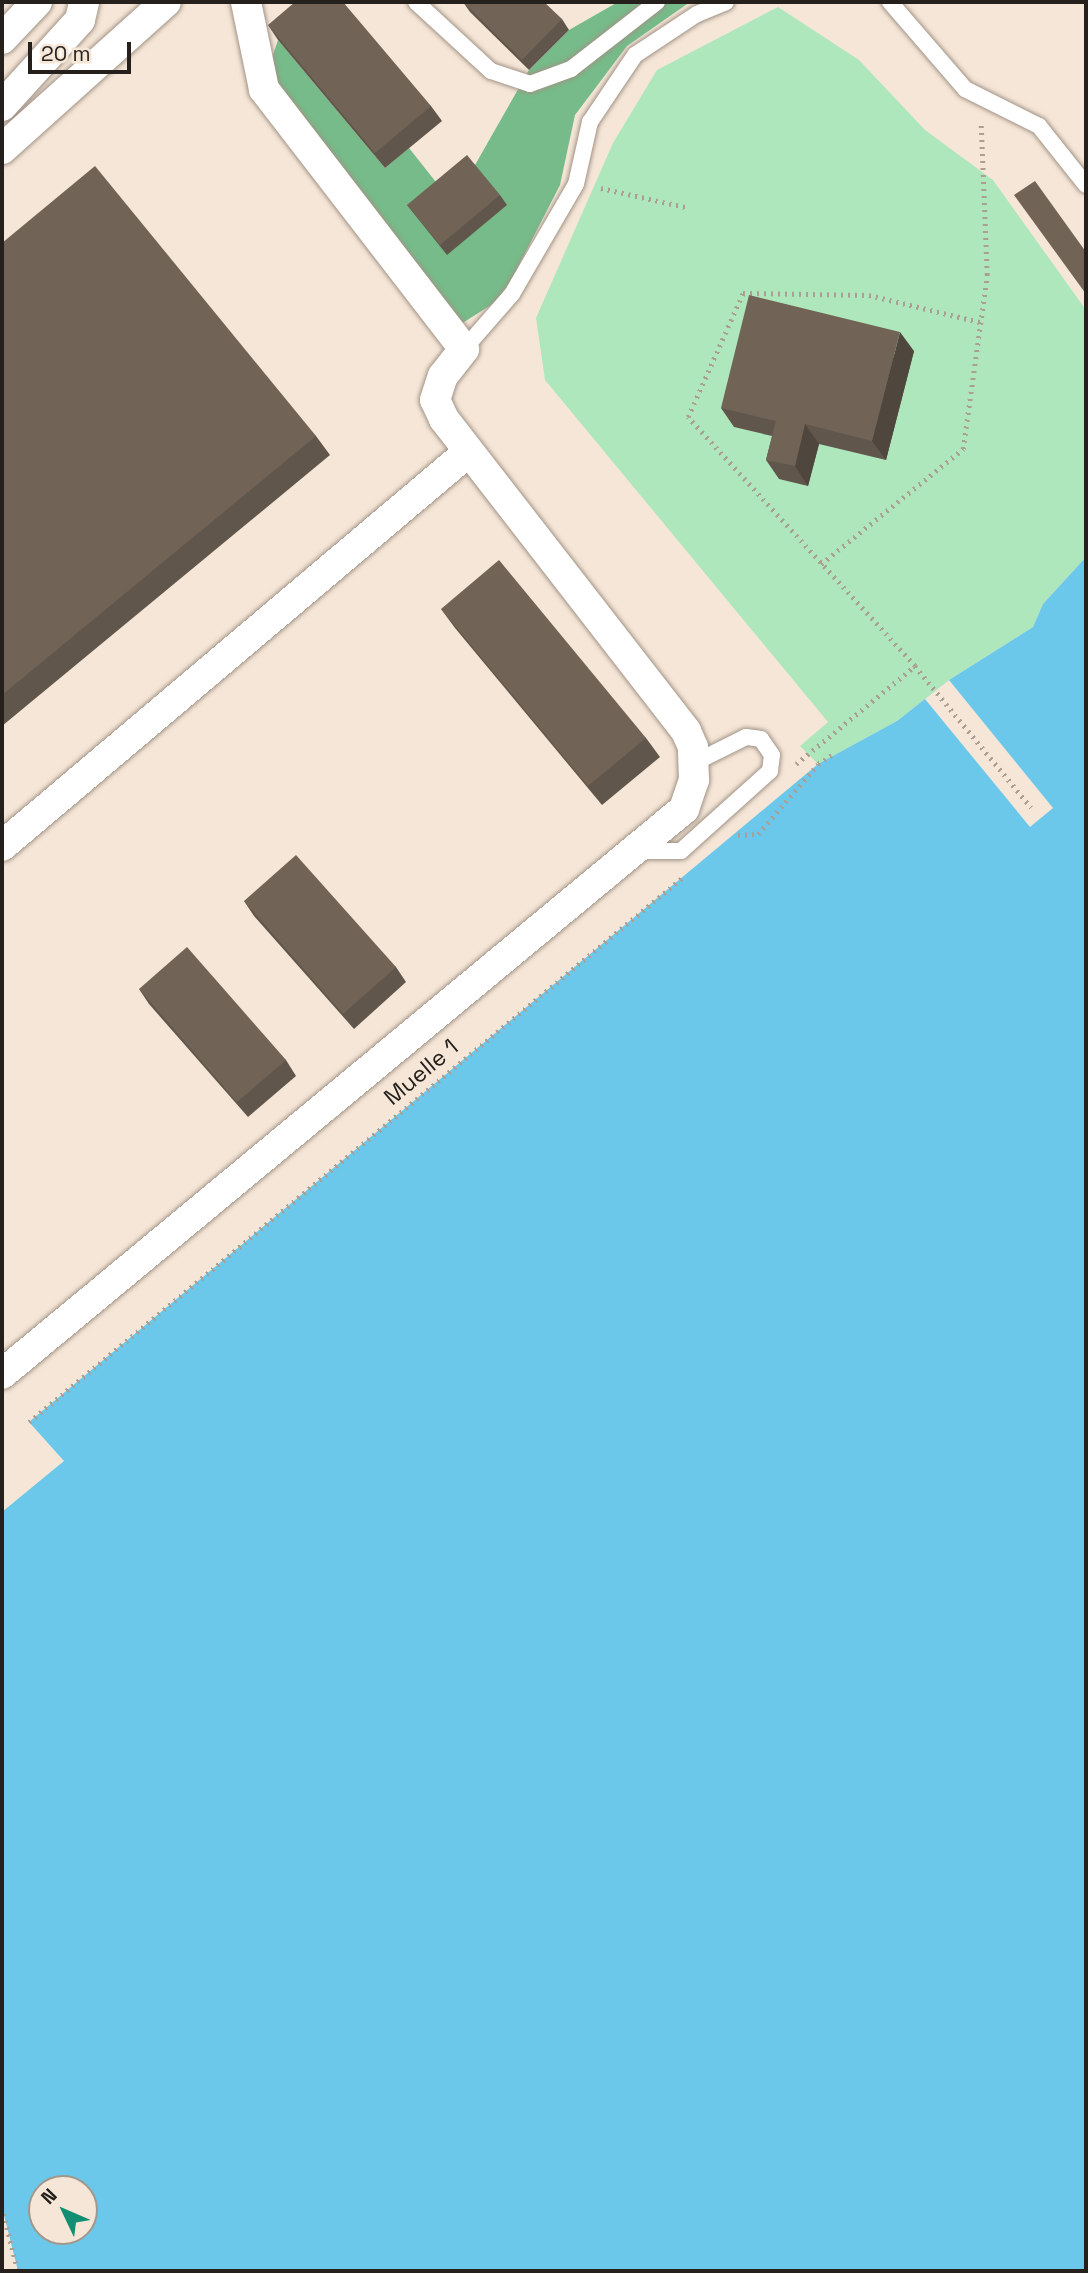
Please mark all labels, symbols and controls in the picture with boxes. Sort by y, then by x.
scale bar [32,28,135,72]
text: 20 m [41,40,91,67]
street label: Muelle 1 [378,1033,464,1111]
north arrow [28,2175,98,2245]
text: N [36,2183,62,2210]

